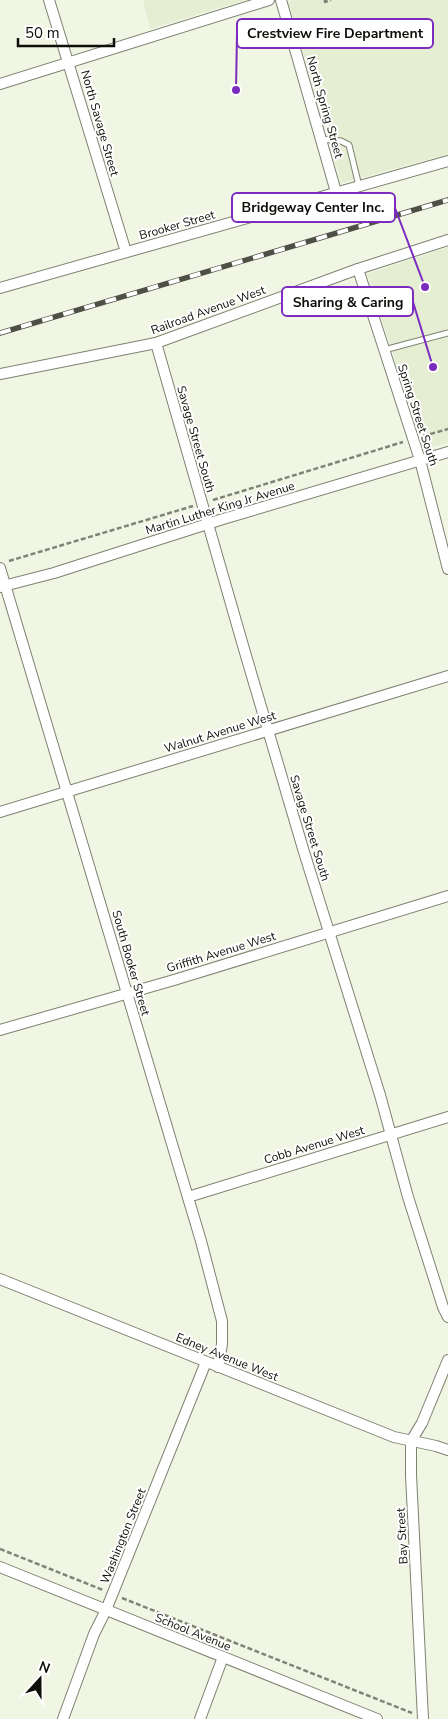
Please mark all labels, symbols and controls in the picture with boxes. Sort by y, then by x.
scale bar [18,15,114,47]
callout: Crestview Fire Department [237,19,433,48]
text: 50 m [25,23,60,43]
text: Crestview Fire Department [247,24,424,43]
street label: North Spring Street [303,54,347,161]
street label: North Savage Street [77,68,123,179]
callout: Bridgeway Center Inc. [232,193,395,222]
text: Bridgeway Center Inc. [242,198,384,217]
street label: Brooker Street [137,206,217,243]
street label: Railroad Avenue West [149,282,268,338]
callout: Sharing & Caring [282,287,413,316]
text: Sharing & Caring [293,293,403,312]
street label: Spring Street South [394,362,442,468]
street label: Savage Street South [173,384,219,494]
street label: Martin Luther King Jr Avenue [143,478,297,538]
street label: Walnut Avenue West [162,707,279,757]
street label: Savage Street South [286,773,334,883]
street label: South Booker Street [108,909,154,1018]
street label: Griffith Avenue West [165,928,278,976]
street label: Cobb Avenue West [262,1122,367,1168]
street label: Edney Avenue West [173,1329,281,1385]
street label: Washington Street [97,1485,150,1586]
street label: Bay Street [392,1507,411,1565]
street label: School Avenue [153,1609,233,1655]
north arrow [15,1654,65,1704]
text: N [36,1657,53,1678]

